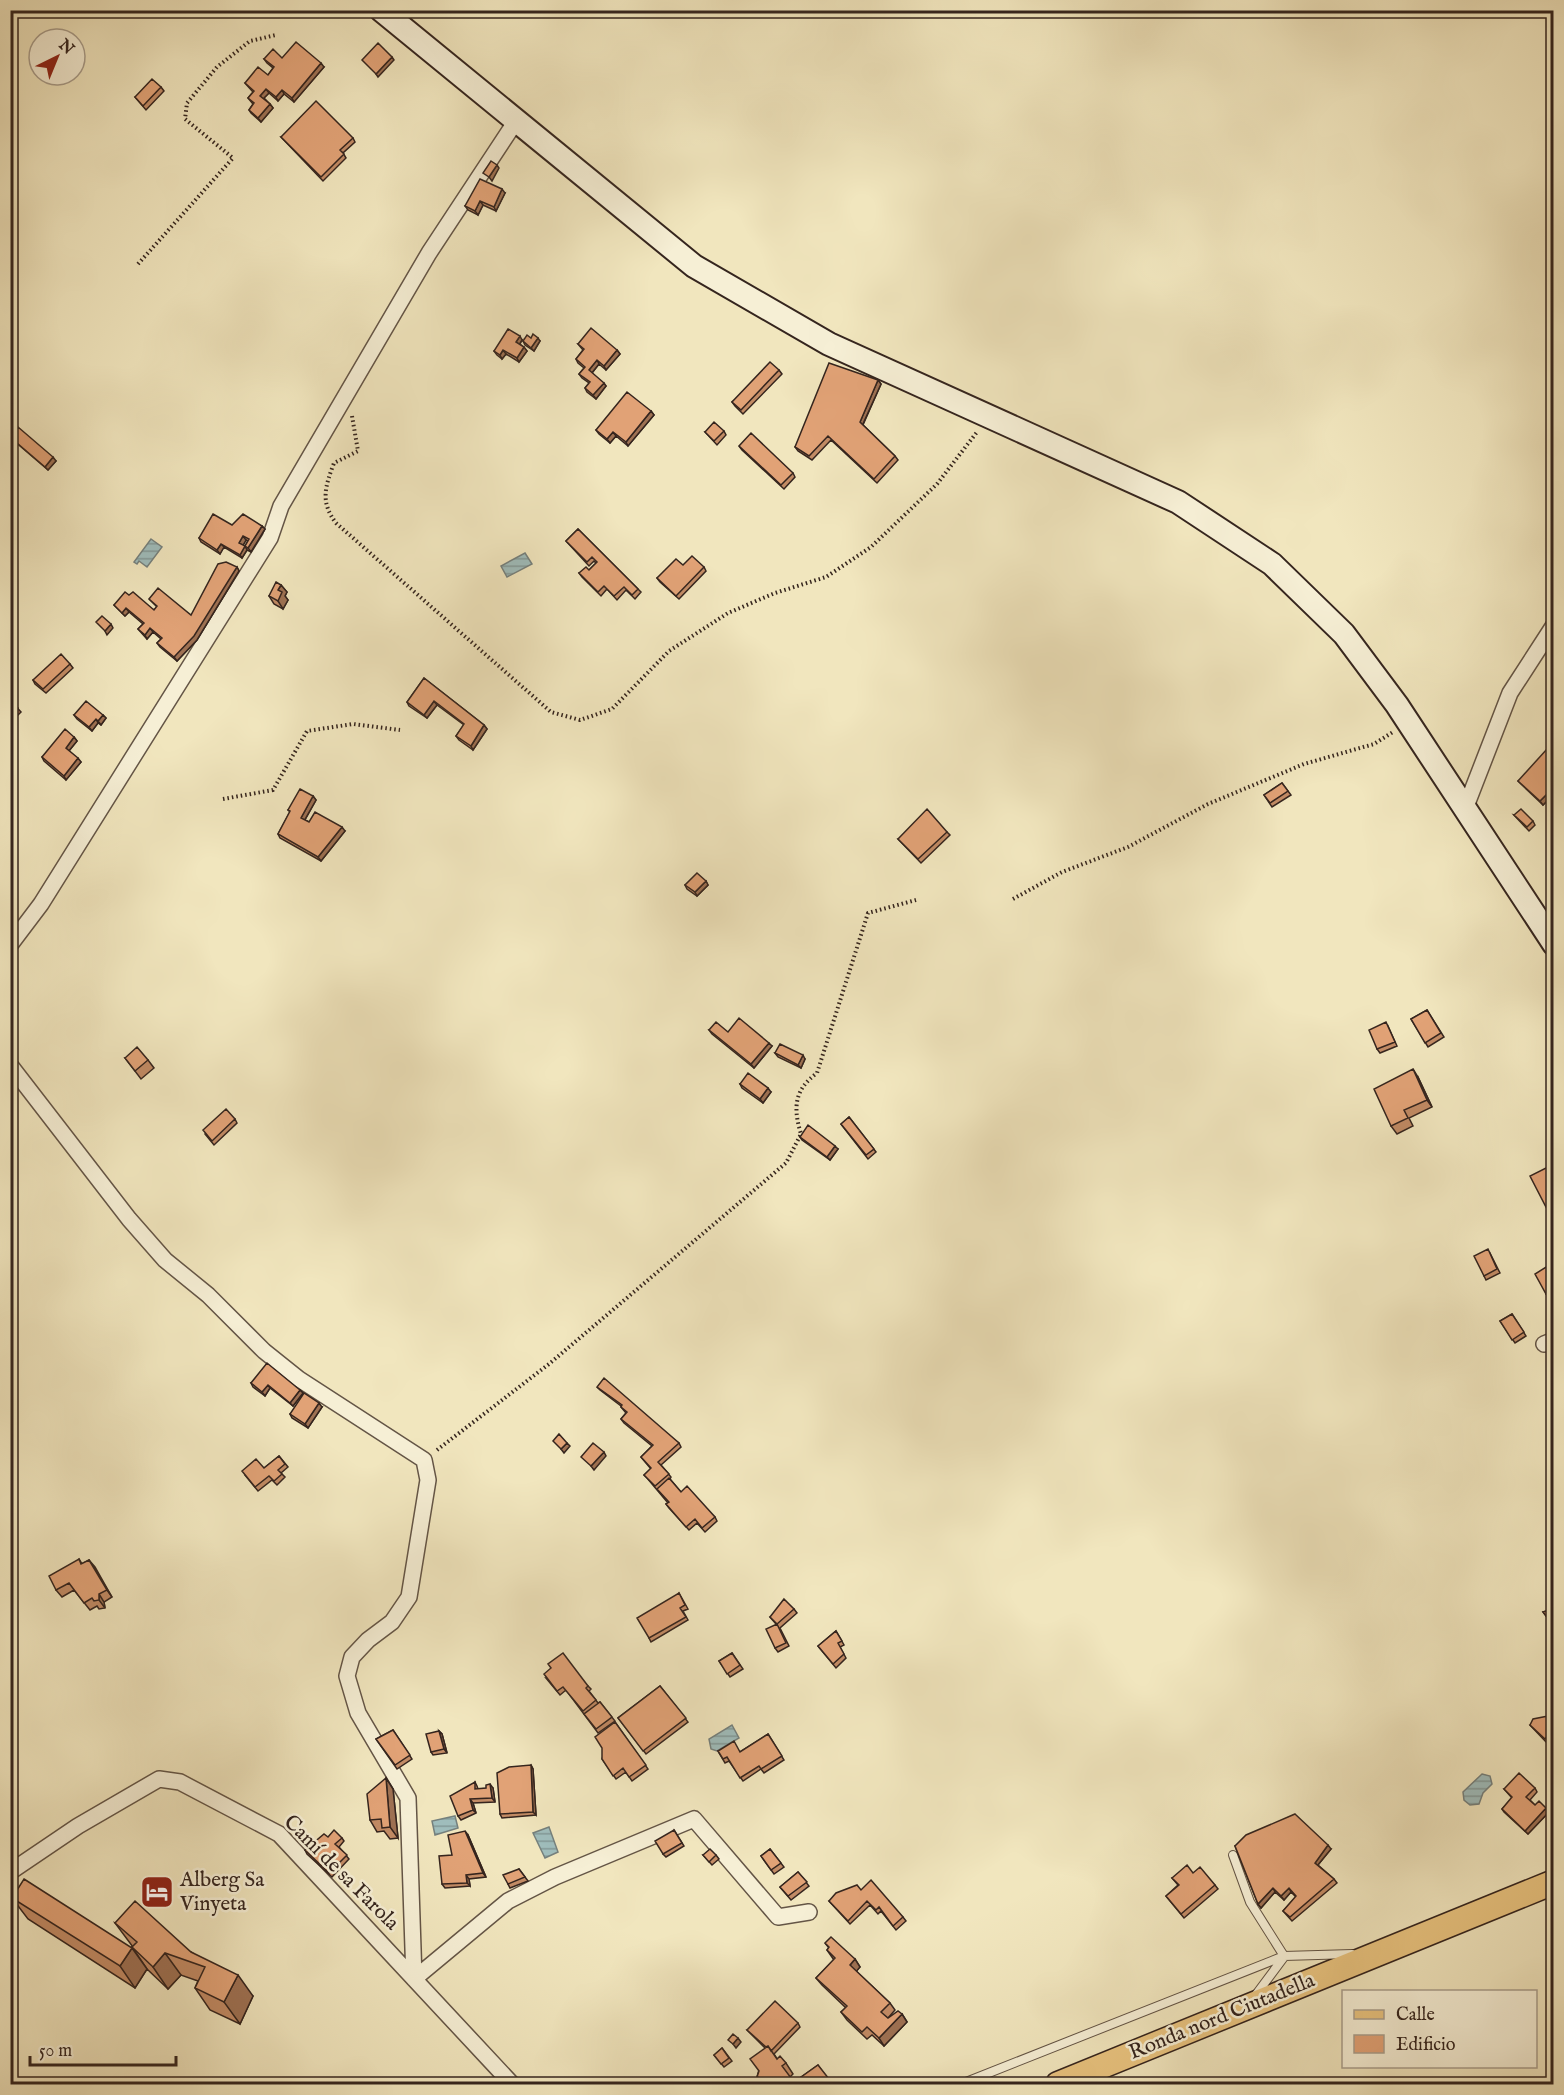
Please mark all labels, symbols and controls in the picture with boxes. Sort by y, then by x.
north arrow [27,27,87,87]
text: N [53,35,78,60]
street label: Camí de sa Farola [277,1809,405,1937]
place label: Alberg Sa Vinyeta [179,1867,265,1918]
hotel icon: Alberg Sa Vinyeta [139,1874,175,1910]
street label: Ronda nord Ciutadella [1125,1967,1320,2067]
legend [1342,1990,1537,2068]
text: Calle [1396,2004,1435,2027]
scale bar [30,2029,176,2067]
text: Edificio [1396,2034,1456,2057]
text: 50 m [39,2040,72,2063]

